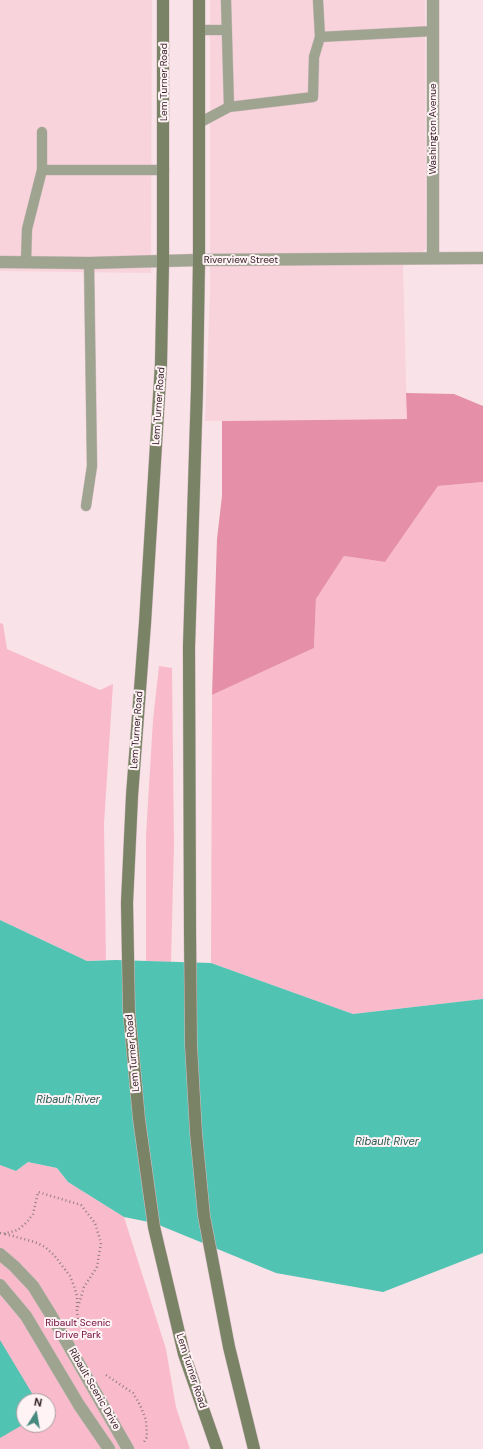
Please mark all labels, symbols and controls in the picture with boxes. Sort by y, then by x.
street label: Lem Turner Road [158,43,170,121]
street label: Washington Avenue [427,83,439,175]
street label: Riverview Street [204,254,278,266]
street label: Lem Turner Road [150,367,168,445]
street label: Lem Turner Road [128,691,146,769]
street label: Lem Turner Road [124,1014,142,1092]
water label: Ribault River [36,1093,100,1107]
water label: Ribault River [355,1135,419,1149]
park label: Ribault Scenic Drive Park [45,1317,111,1340]
street label: Lem Turner Road [173,1332,209,1410]
street label: Ribault Scenic Drive [66,1346,122,1432]
north arrow [16,1393,56,1433]
text: N [33,1395,43,1410]

